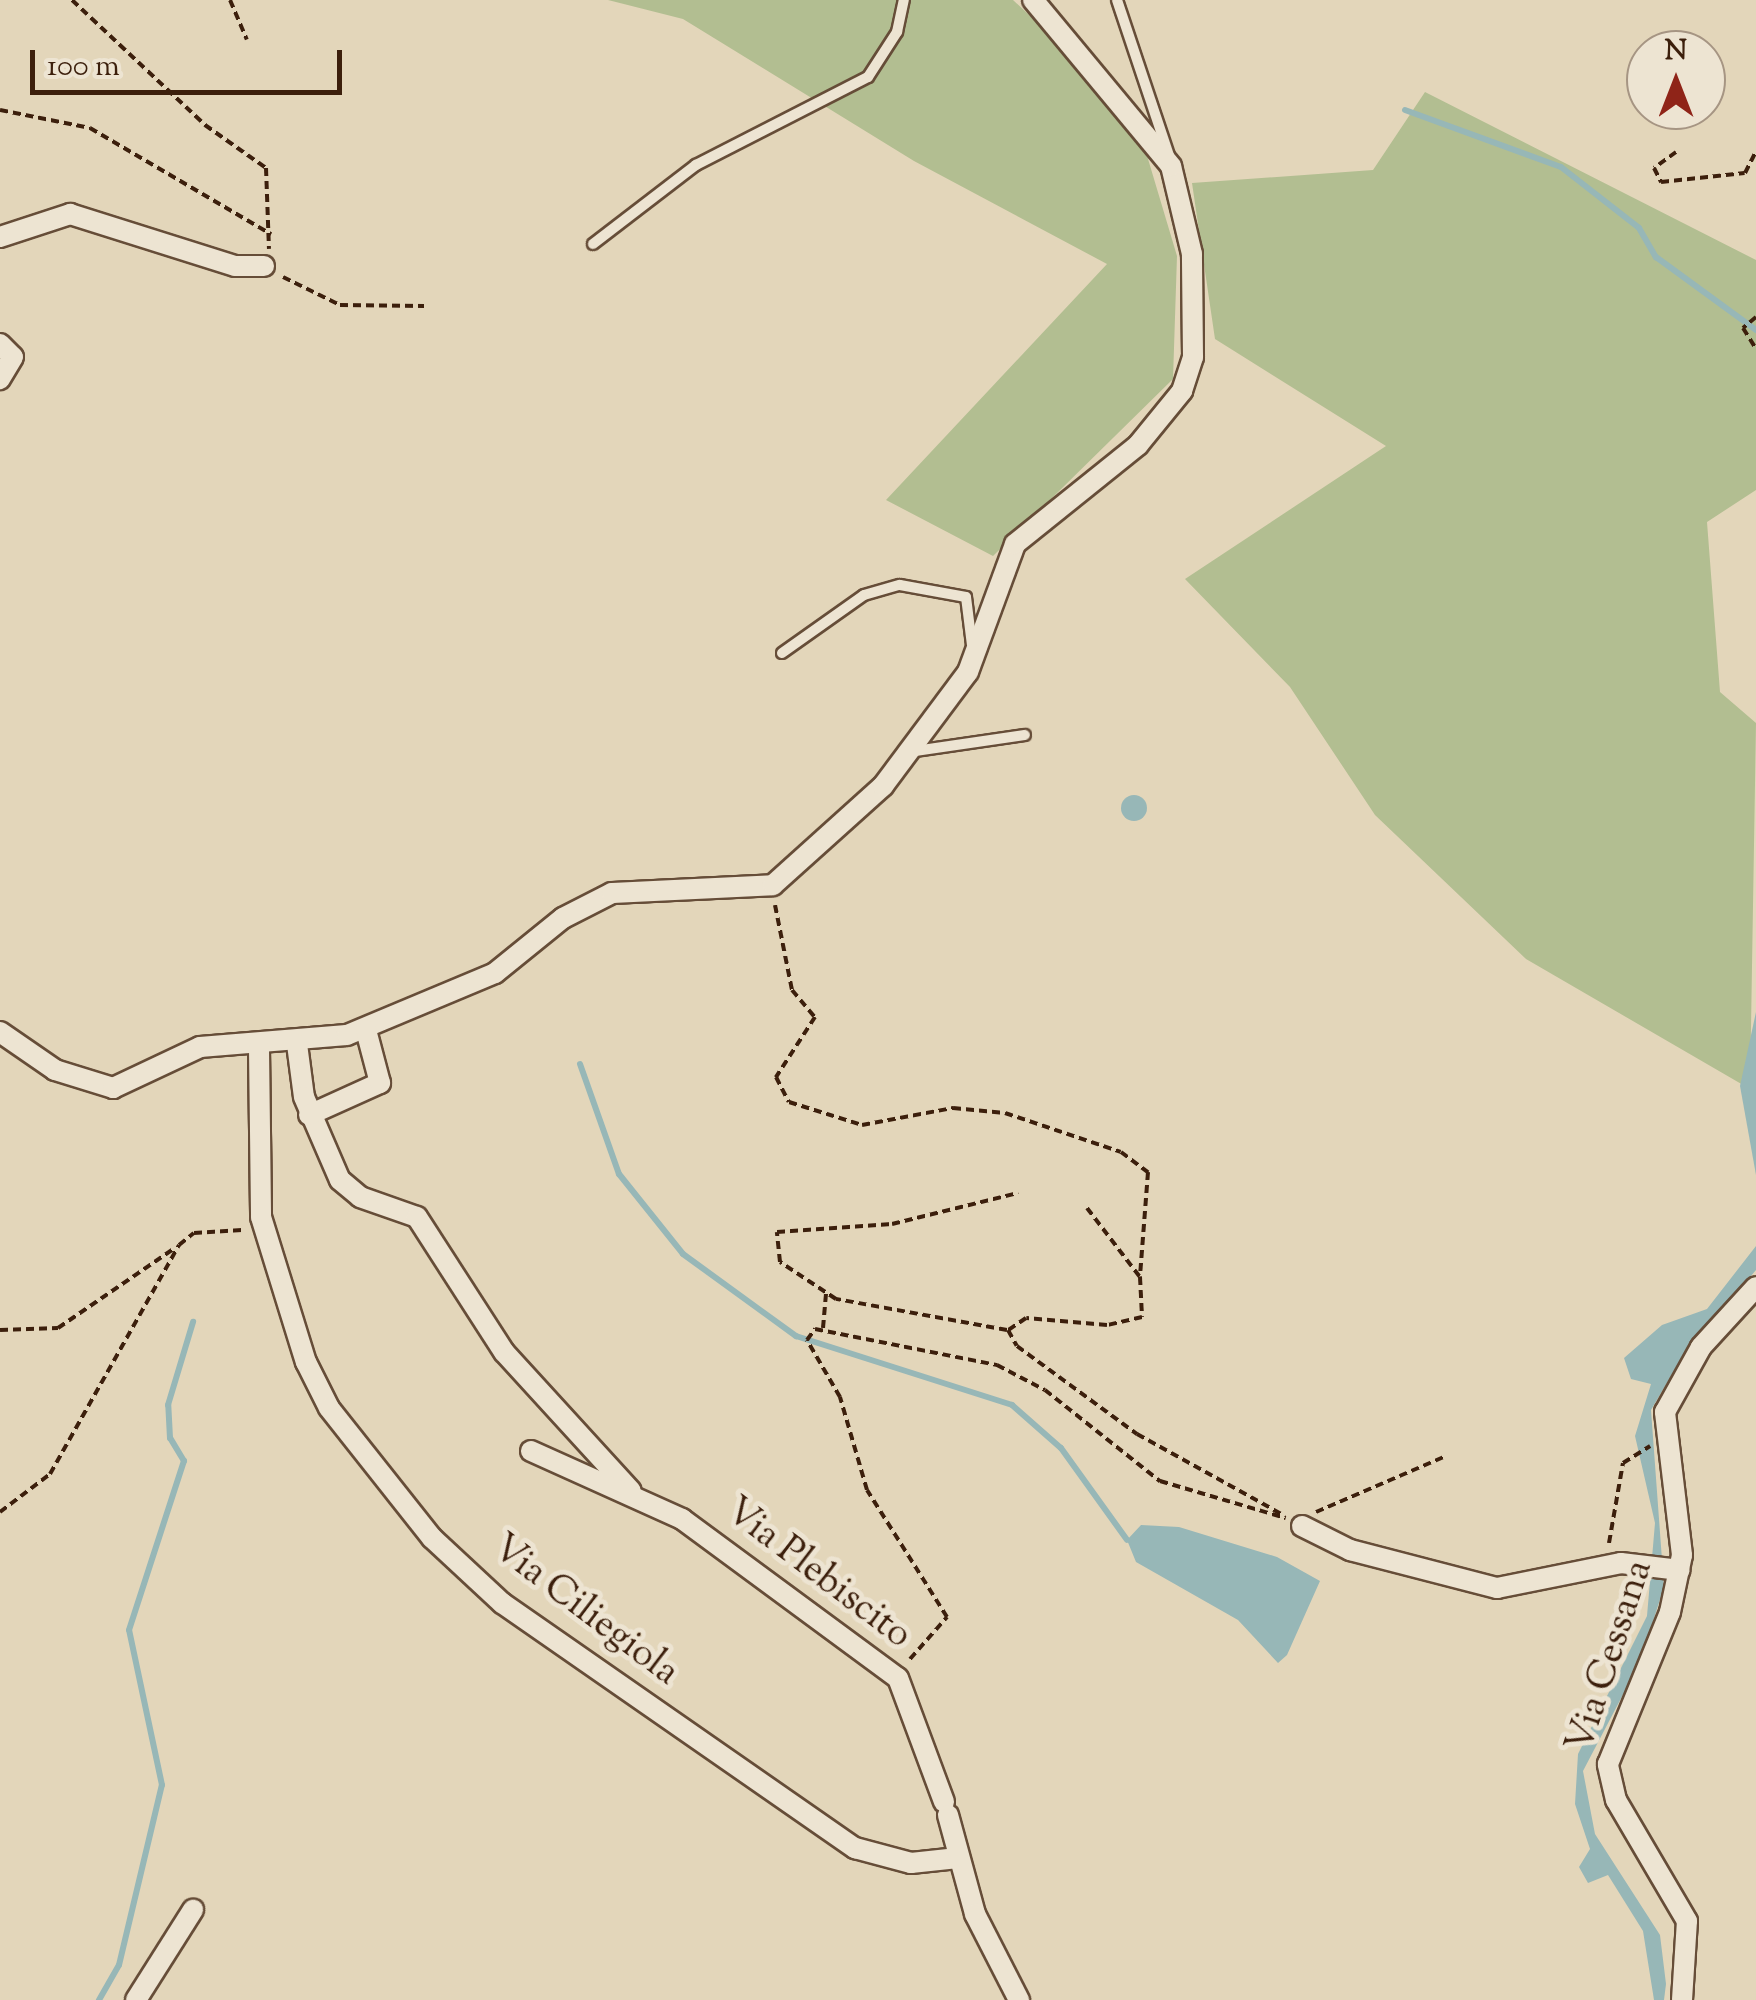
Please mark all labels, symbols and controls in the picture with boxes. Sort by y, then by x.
scale bar [35,30,348,92]
north arrow [1626,30,1726,130]
text: N [1665,32,1687,72]
text: 100 m [47,46,120,89]
street label: Via Plebiscito [715,1490,919,1660]
street label: Via Ciliegiola [481,1527,687,1697]
street label: Via Cessana [1559,1555,1665,1759]

